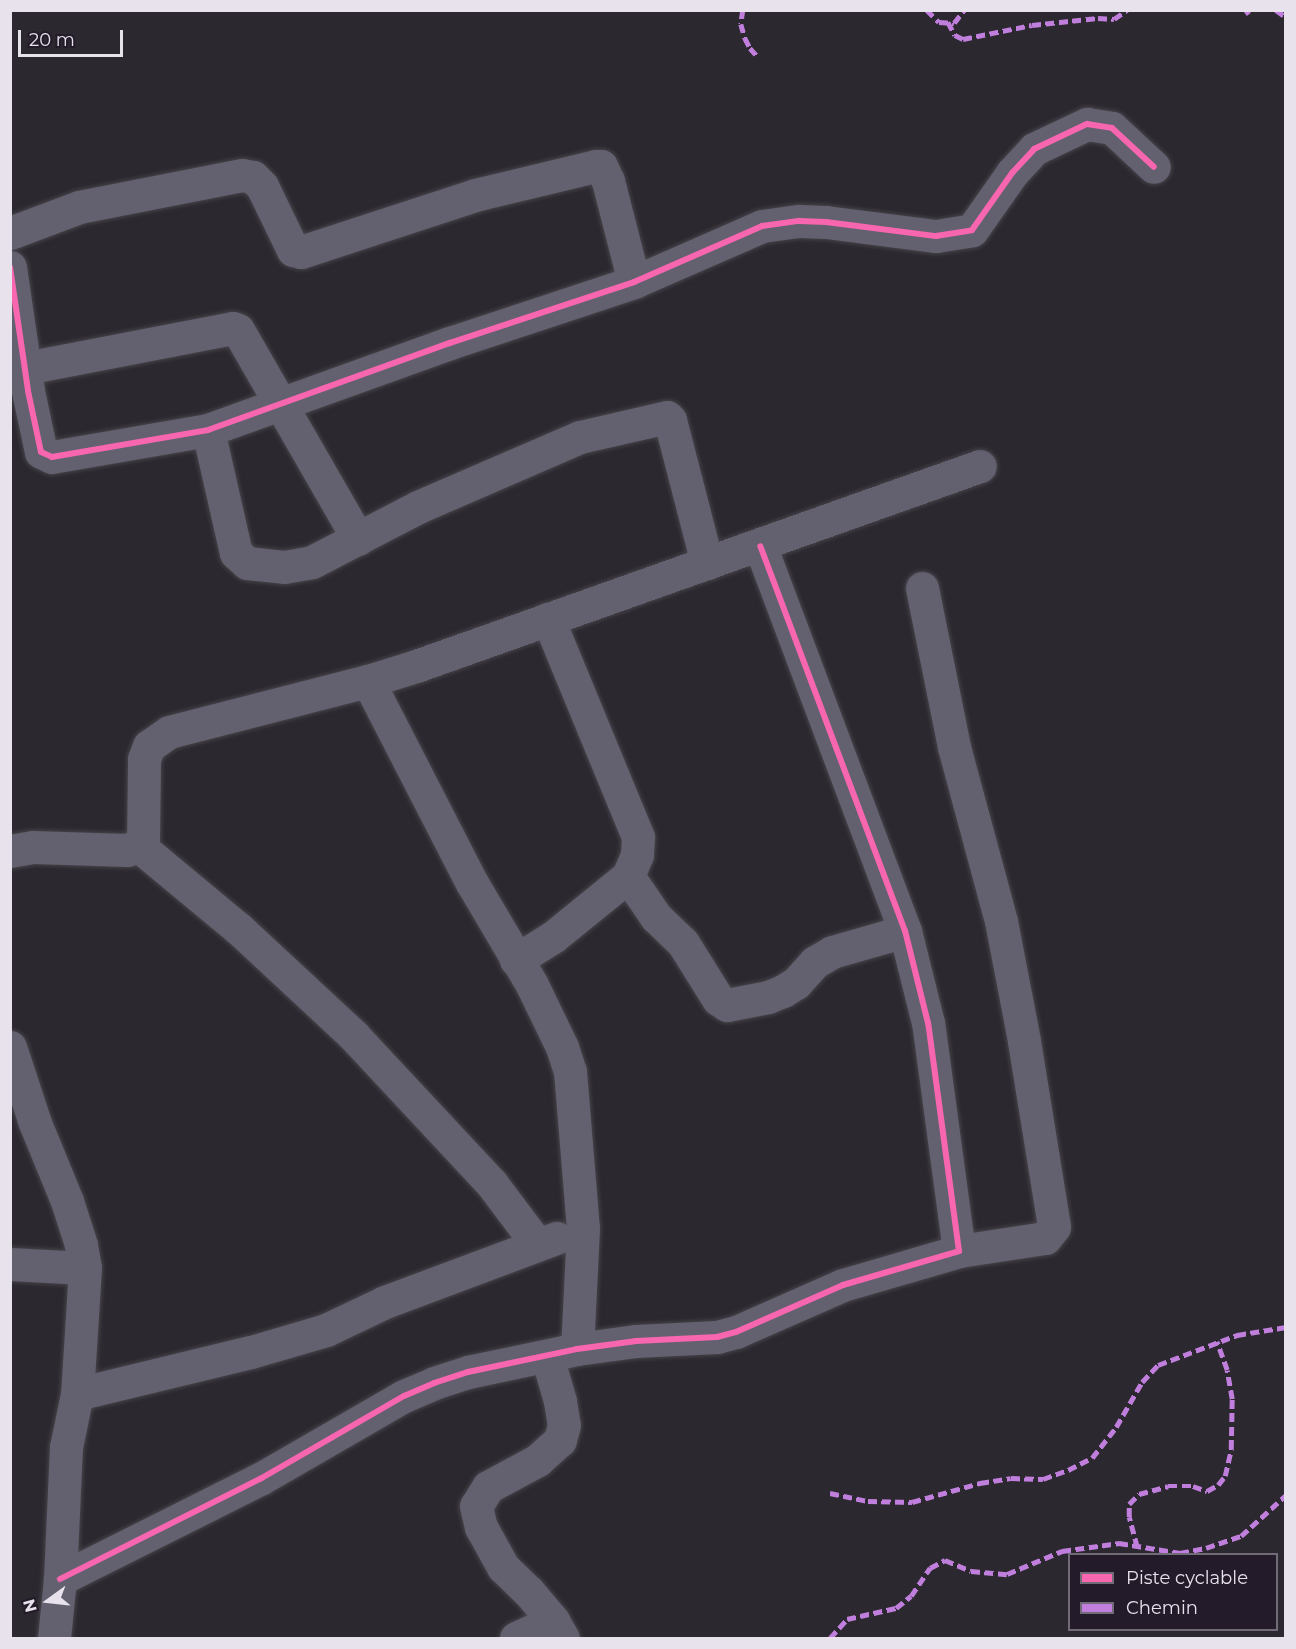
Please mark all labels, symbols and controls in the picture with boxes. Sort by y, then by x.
scale bar [21,18,126,56]
text: 20 m [29,29,75,51]
legend [1068,1553,1278,1631]
text: Piste cyclable [1126,1567,1248,1589]
north arrow [18,1571,78,1631]
text: N [19,1597,41,1614]
text: Chemin [1126,1597,1198,1619]

